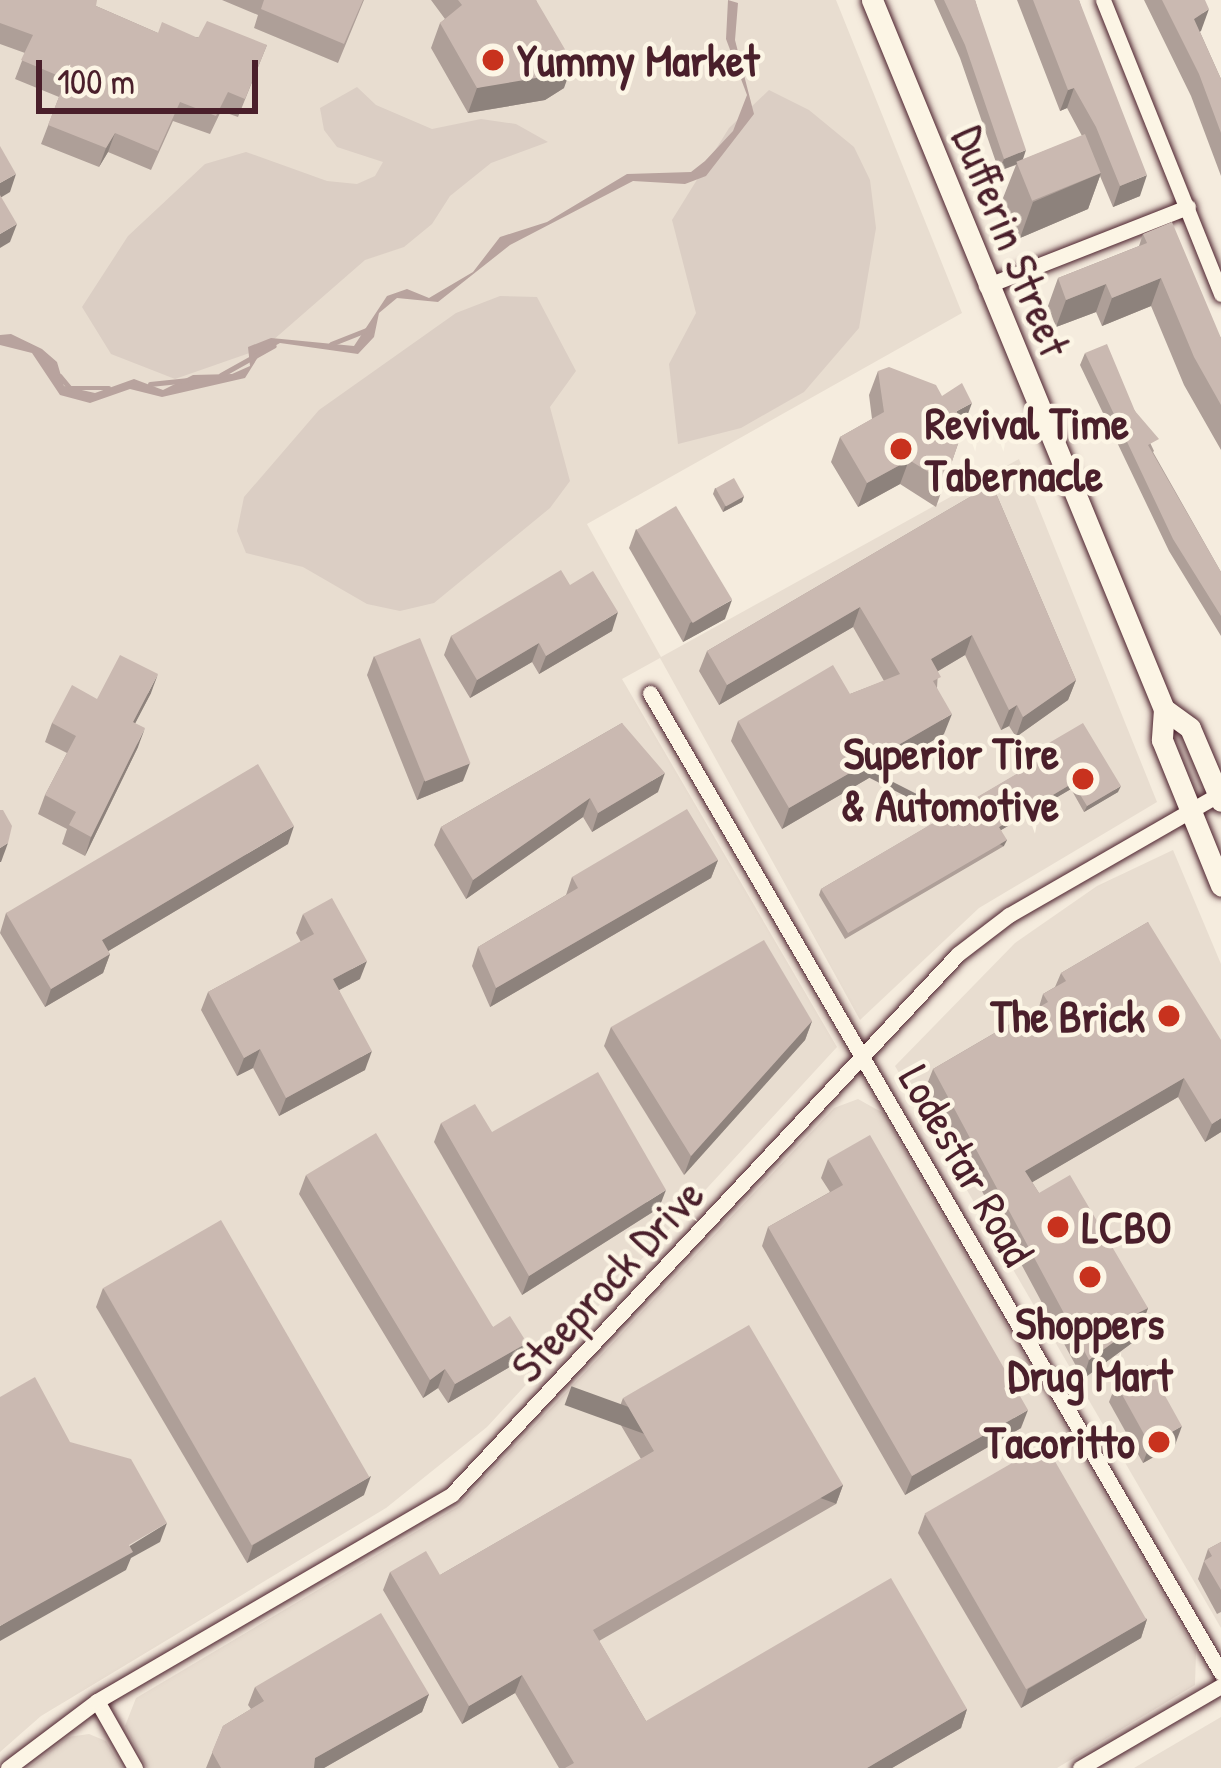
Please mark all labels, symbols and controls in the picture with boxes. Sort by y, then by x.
place label: Yummy Market [517,33,759,87]
scale bar [42,36,264,110]
marker: Yummy Market [480,47,506,73]
text: 100 m [57,56,135,105]
street label: Dufferin Street [941,118,1083,364]
place label: Revival Time Tabernacle [925,396,1129,502]
marker: Revival Time Tabernacle [888,436,914,462]
place label: Superior Tire & Automotive [841,726,1059,832]
marker: Superior Tire & Automotive [1070,766,1096,792]
place label: The Brick [990,989,1145,1043]
marker: The Brick [1156,1003,1182,1029]
street label: Lodestar Road [888,1055,1046,1275]
street label: Steeprock Drive [499,1167,715,1393]
place label: LCBO [1082,1200,1171,1254]
marker: LCBO [1045,1214,1071,1240]
marker: Shoppers Drug Mart [1077,1264,1103,1290]
place label: Shoppers Drug Mart [1008,1296,1172,1402]
place label: Tacoritto [984,1415,1135,1469]
marker: Tacoritto [1146,1429,1172,1455]

